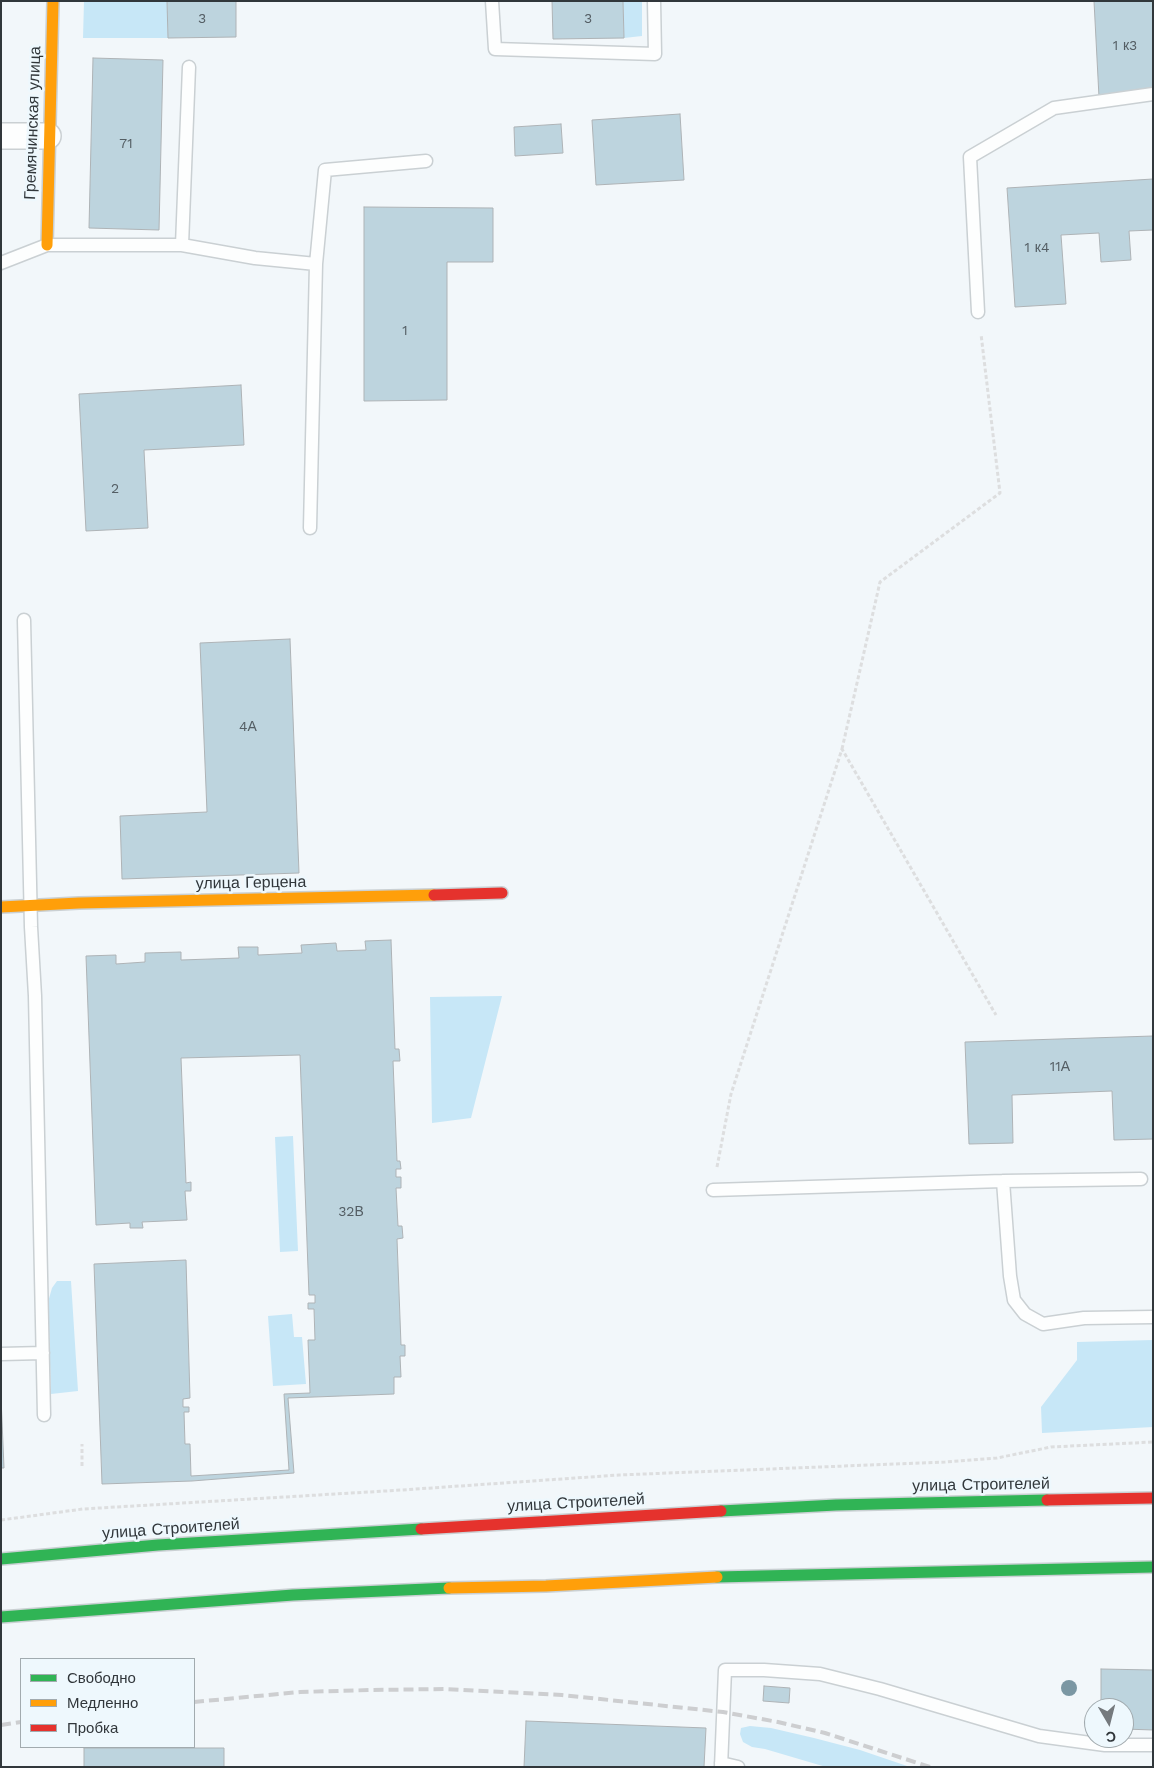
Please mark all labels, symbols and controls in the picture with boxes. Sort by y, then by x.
house number: 3 [198,11,206,27]
house number: 3 [584,11,592,27]
house number: 1 к3 [1113,38,1137,54]
street label: Гремячинская улица [21,46,45,200]
house number: 71 [119,136,133,152]
house number: 1 к4 [1025,240,1049,256]
house number: 1 [402,323,408,339]
house number: 2 [111,481,119,497]
house number: 4А [239,719,257,735]
street label: улица Герцена [196,872,306,894]
house number: 11А [1050,1059,1070,1075]
house number: 32В [338,1204,364,1220]
street label: улица Строителей [912,1474,1050,1496]
street label: улица Строителей [507,1490,645,1516]
street label: улица Строителей [102,1515,240,1543]
legend [20,1658,195,1748]
text: Свободно [67,1669,136,1687]
text: Медленно [67,1694,138,1712]
north arrow [1084,1698,1134,1748]
text: Пробка [67,1719,118,1737]
text: С [1105,1728,1117,1745]

